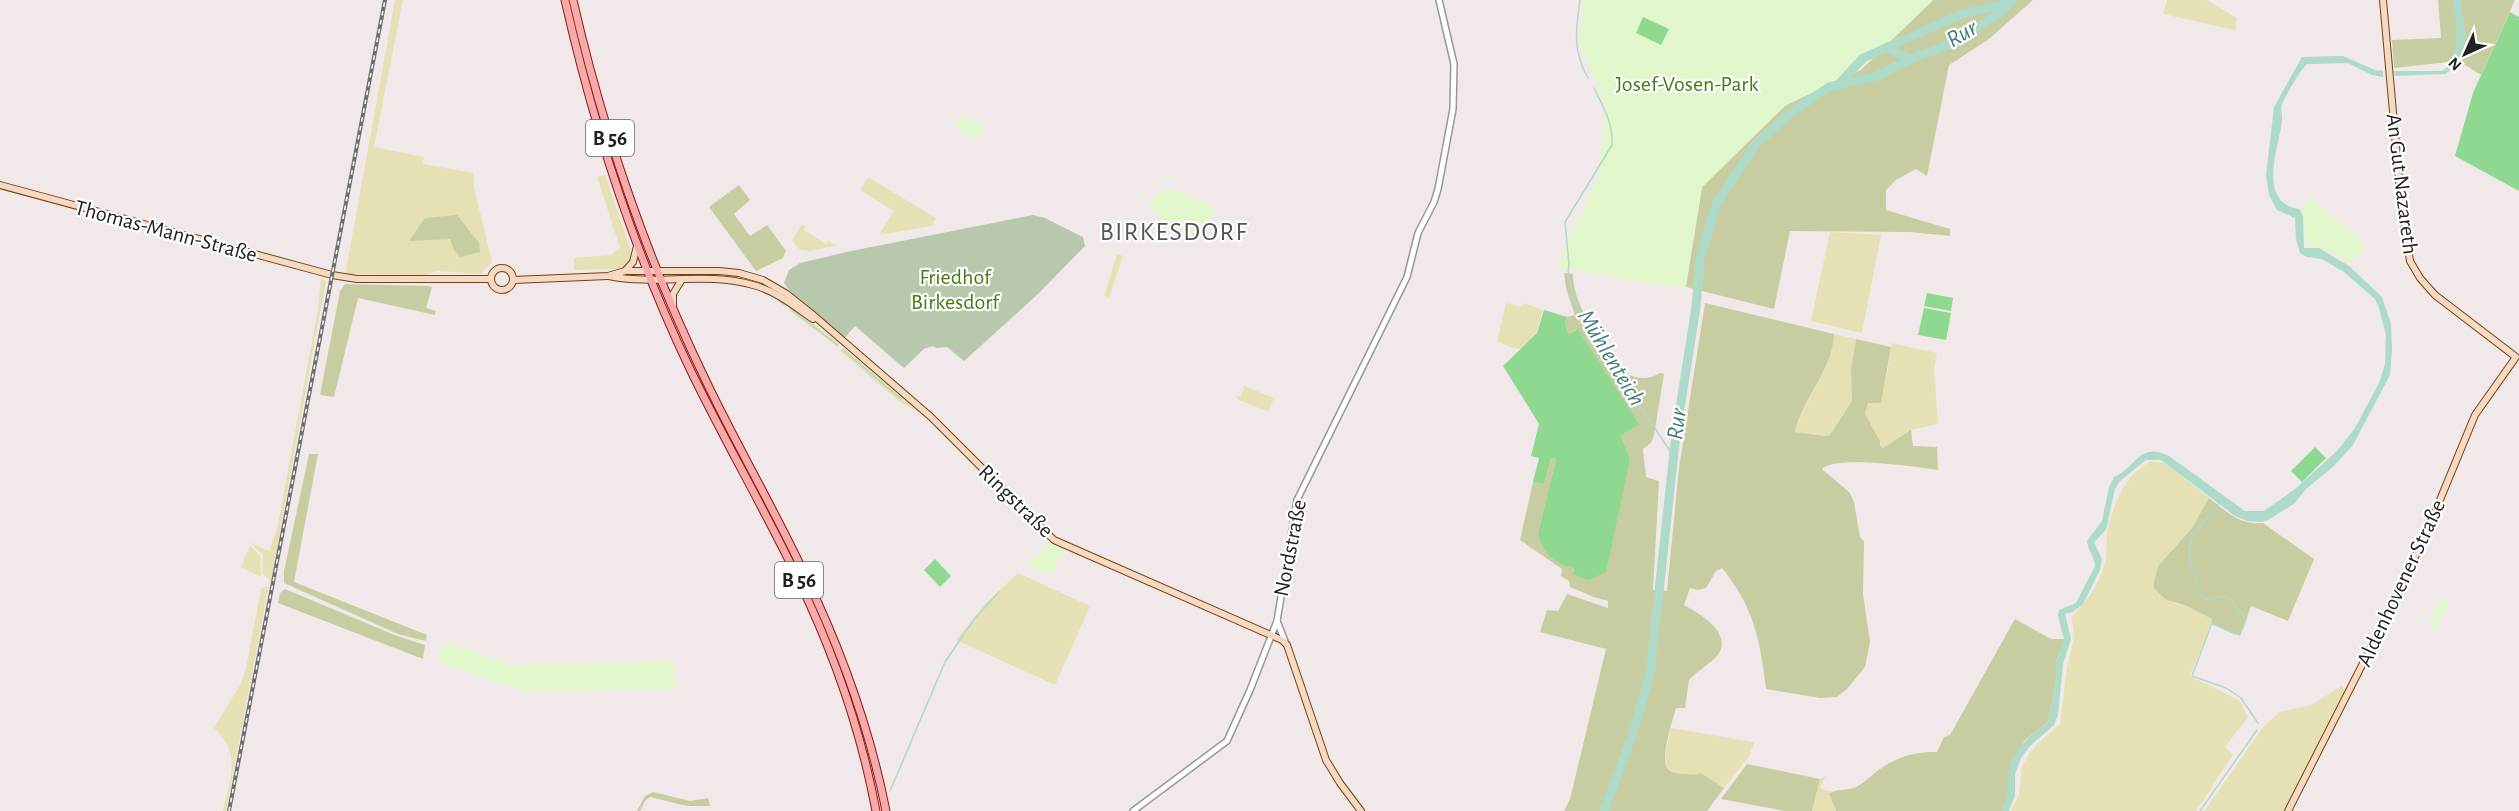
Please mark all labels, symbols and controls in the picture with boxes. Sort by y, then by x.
water label: Rur [1942,15,1983,52]
north arrow [2435,24,2495,84]
text: N [2446,54,2465,73]
park label: Josef-Vosen-Park [1615,73,1759,95]
street label: An Gut Nazareth [2382,112,2422,256]
road number: B 56 [586,120,634,156]
street label: Thomas-Mann-Straße [73,196,259,266]
district label: BIRKESDORF [1100,219,1248,245]
park label: Friedhof Birkesdorf [911,266,1000,313]
water label: Mühlenteich [1573,306,1649,410]
water label: Rur [1663,406,1691,441]
street label: Ringstraße [974,460,1058,542]
street label: Aldenhovener Straße [2353,496,2449,670]
street label: Nordstraße [1270,498,1310,598]
road number: B 56 [775,562,823,598]

